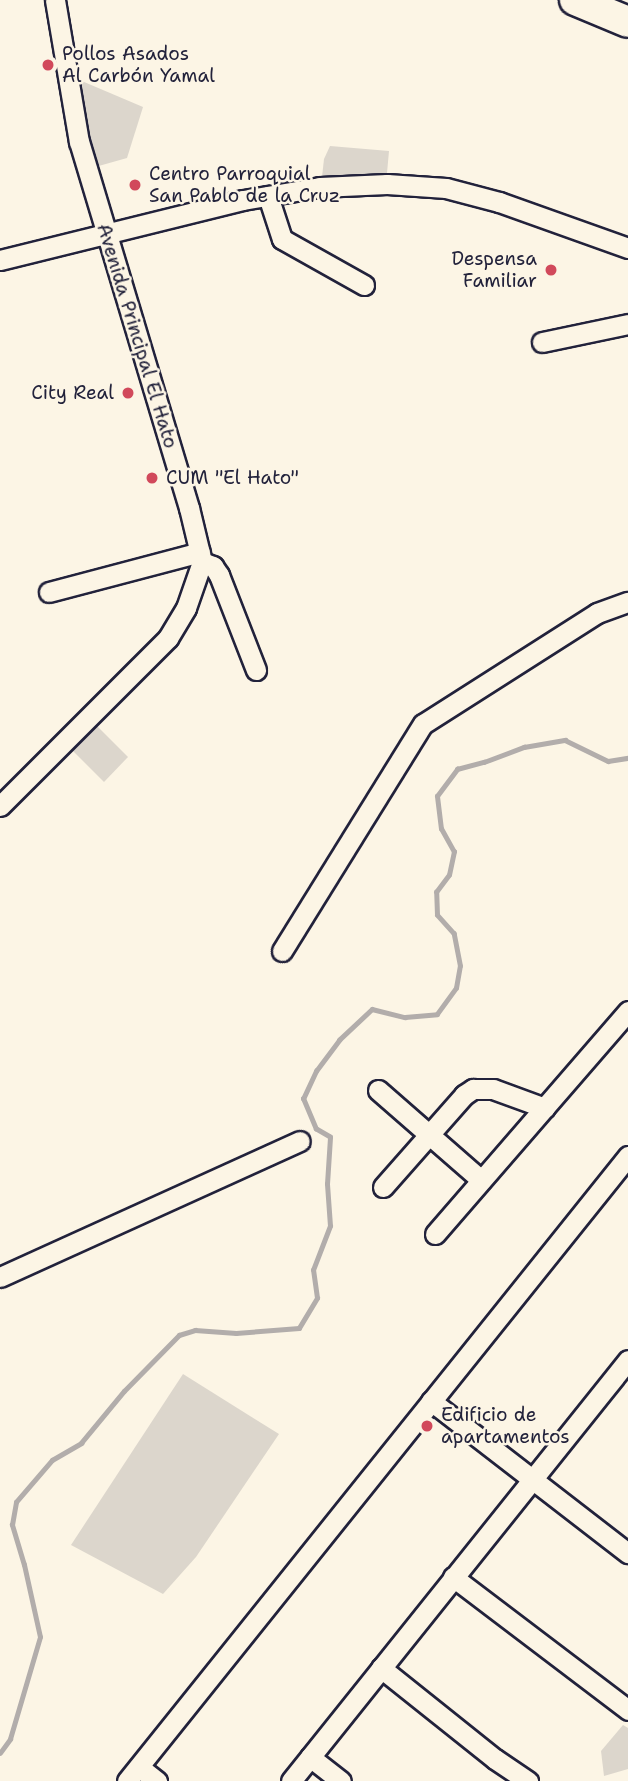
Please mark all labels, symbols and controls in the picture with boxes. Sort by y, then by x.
place label: Pollos Asados Al Carbón Yamal [62,43,215,87]
marker: Pollos Asados Al Carbón Yamal [40,57,56,73]
place label: Centro Parroquial San Pablo de la Cruz [149,163,340,207]
marker: Centro Parroquial San Pablo de la Cruz [127,177,143,193]
street label: Avenida Principal El Hato [92,221,182,451]
place label: Despensa Familiar [451,248,537,292]
marker: Despensa Familiar [543,262,559,278]
place label: City Real [31,382,114,404]
marker: City Real [120,385,136,401]
place label: CUM "El Hato" [166,467,299,489]
marker: CUM "El Hato" [144,470,160,486]
place label: Edificio de apartamentos [441,1404,570,1448]
marker: Edificio de apartamentos [419,1418,435,1434]

